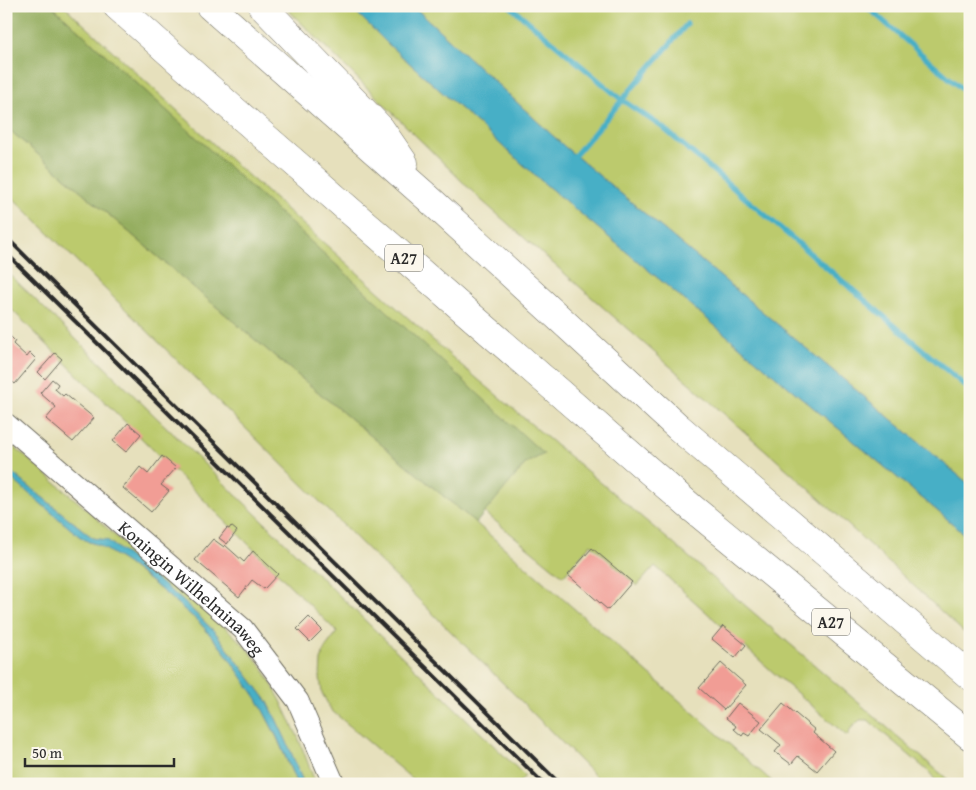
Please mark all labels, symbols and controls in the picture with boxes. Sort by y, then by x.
road number: A27 [385,244,423,272]
street label: Koningin Wilhelminaweg [113,514,272,661]
road number: A27 [812,608,850,636]
scale bar [25,735,174,767]
text: 50 m [32,742,63,763]

